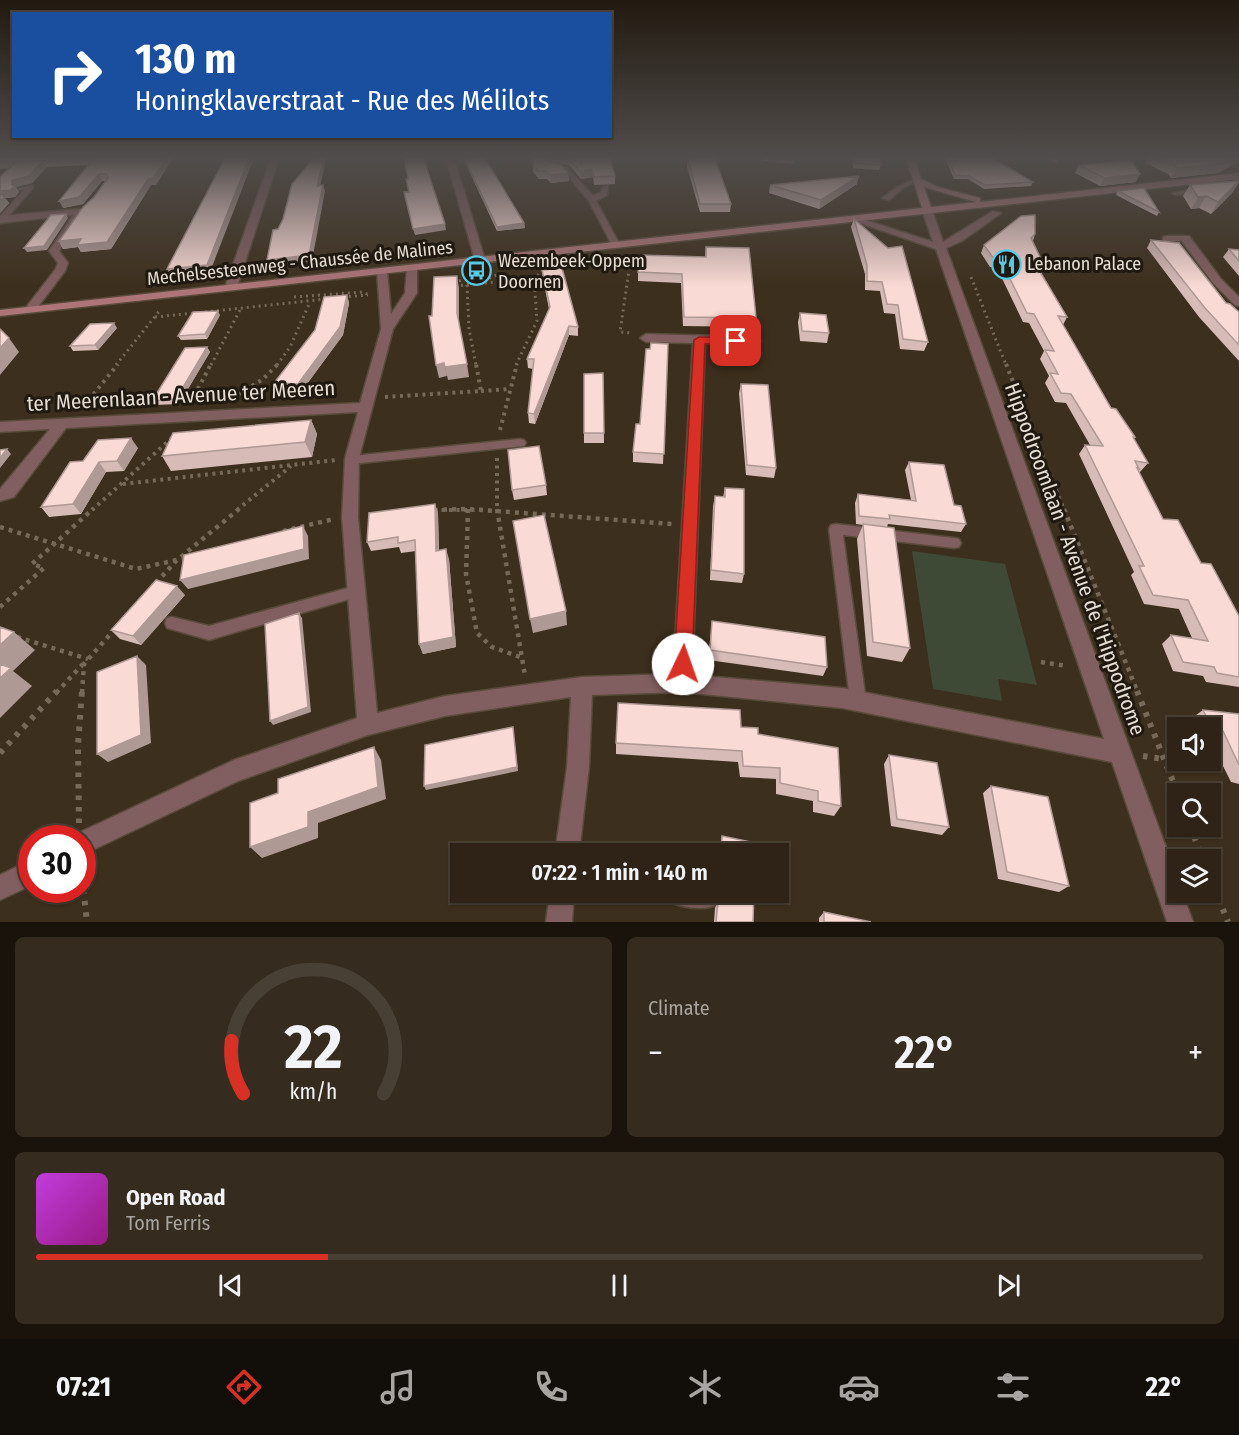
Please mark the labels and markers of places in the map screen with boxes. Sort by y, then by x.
restaurant icon: Lebanon Palace [990,248,1022,280]
place label: Wezembeek-Oppem Doornen [498,250,645,293]
place label: Lebanon Palace [1027,253,1141,275]
bus stop icon: Wezembeek-Oppem Doornen [461,255,493,287]
pin [710,315,761,366]

